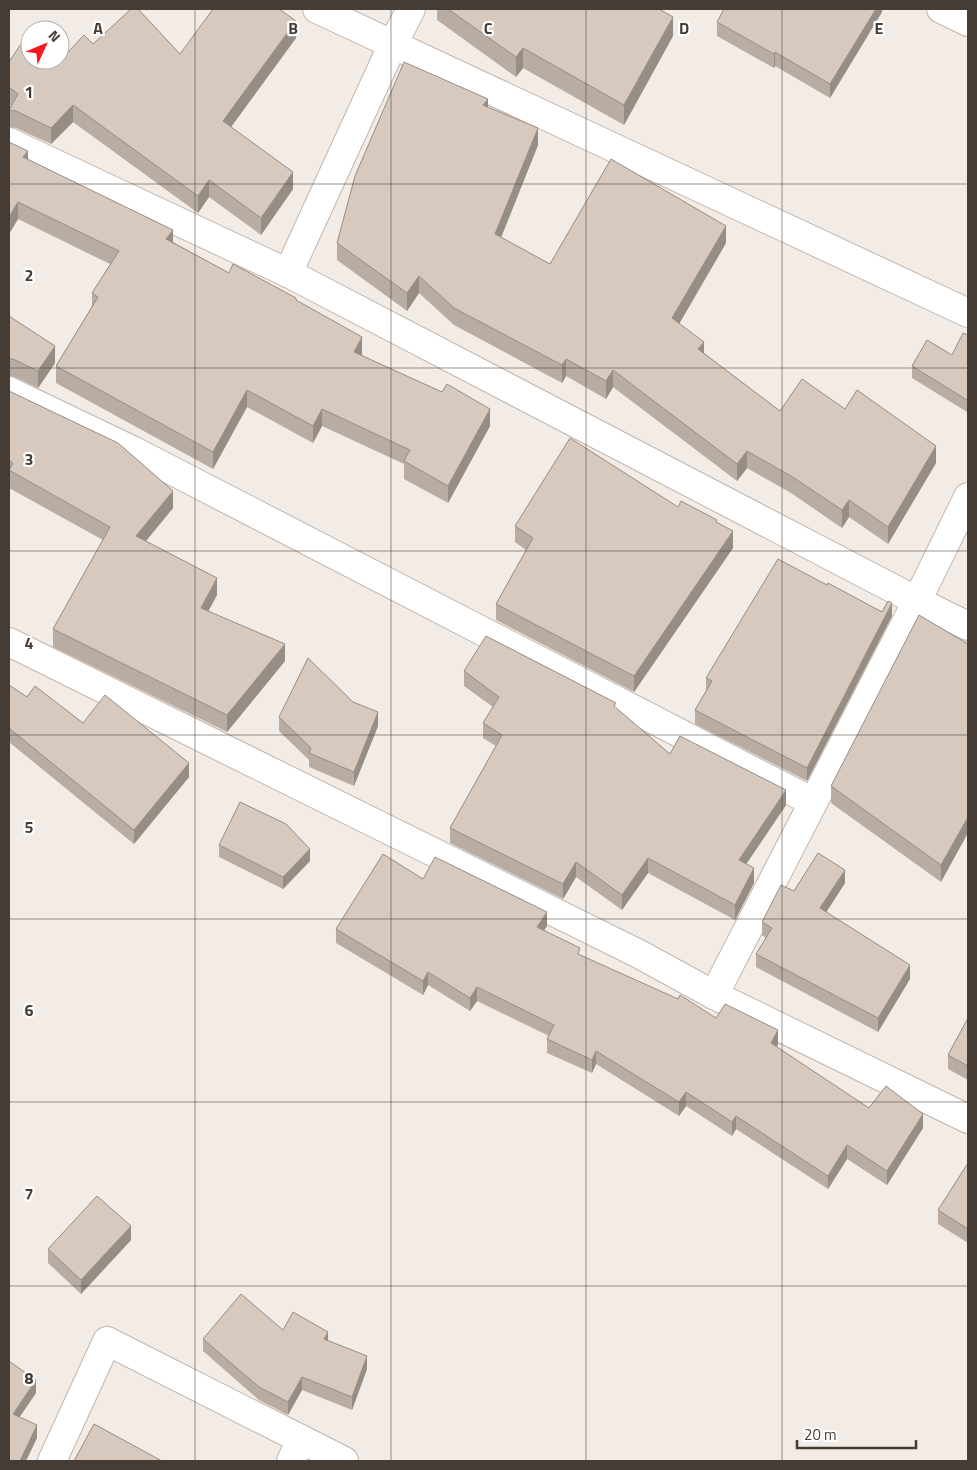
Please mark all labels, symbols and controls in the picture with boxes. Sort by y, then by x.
text: A [93,16,103,40]
text: B [288,16,298,40]
text: C [484,16,493,40]
text: D [679,16,689,40]
text: E [875,16,884,40]
north arrow [20,20,70,70]
text: N [44,25,66,46]
text: 1 [25,80,33,104]
text: 2 [25,263,33,287]
text: 3 [25,447,33,471]
text: 4 [25,631,34,655]
text: 5 [25,815,34,839]
text: 6 [25,998,34,1022]
text: 7 [25,1182,33,1206]
text: 8 [25,1366,34,1390]
scale bar [797,1418,916,1450]
text: 20 m [804,1423,837,1446]

